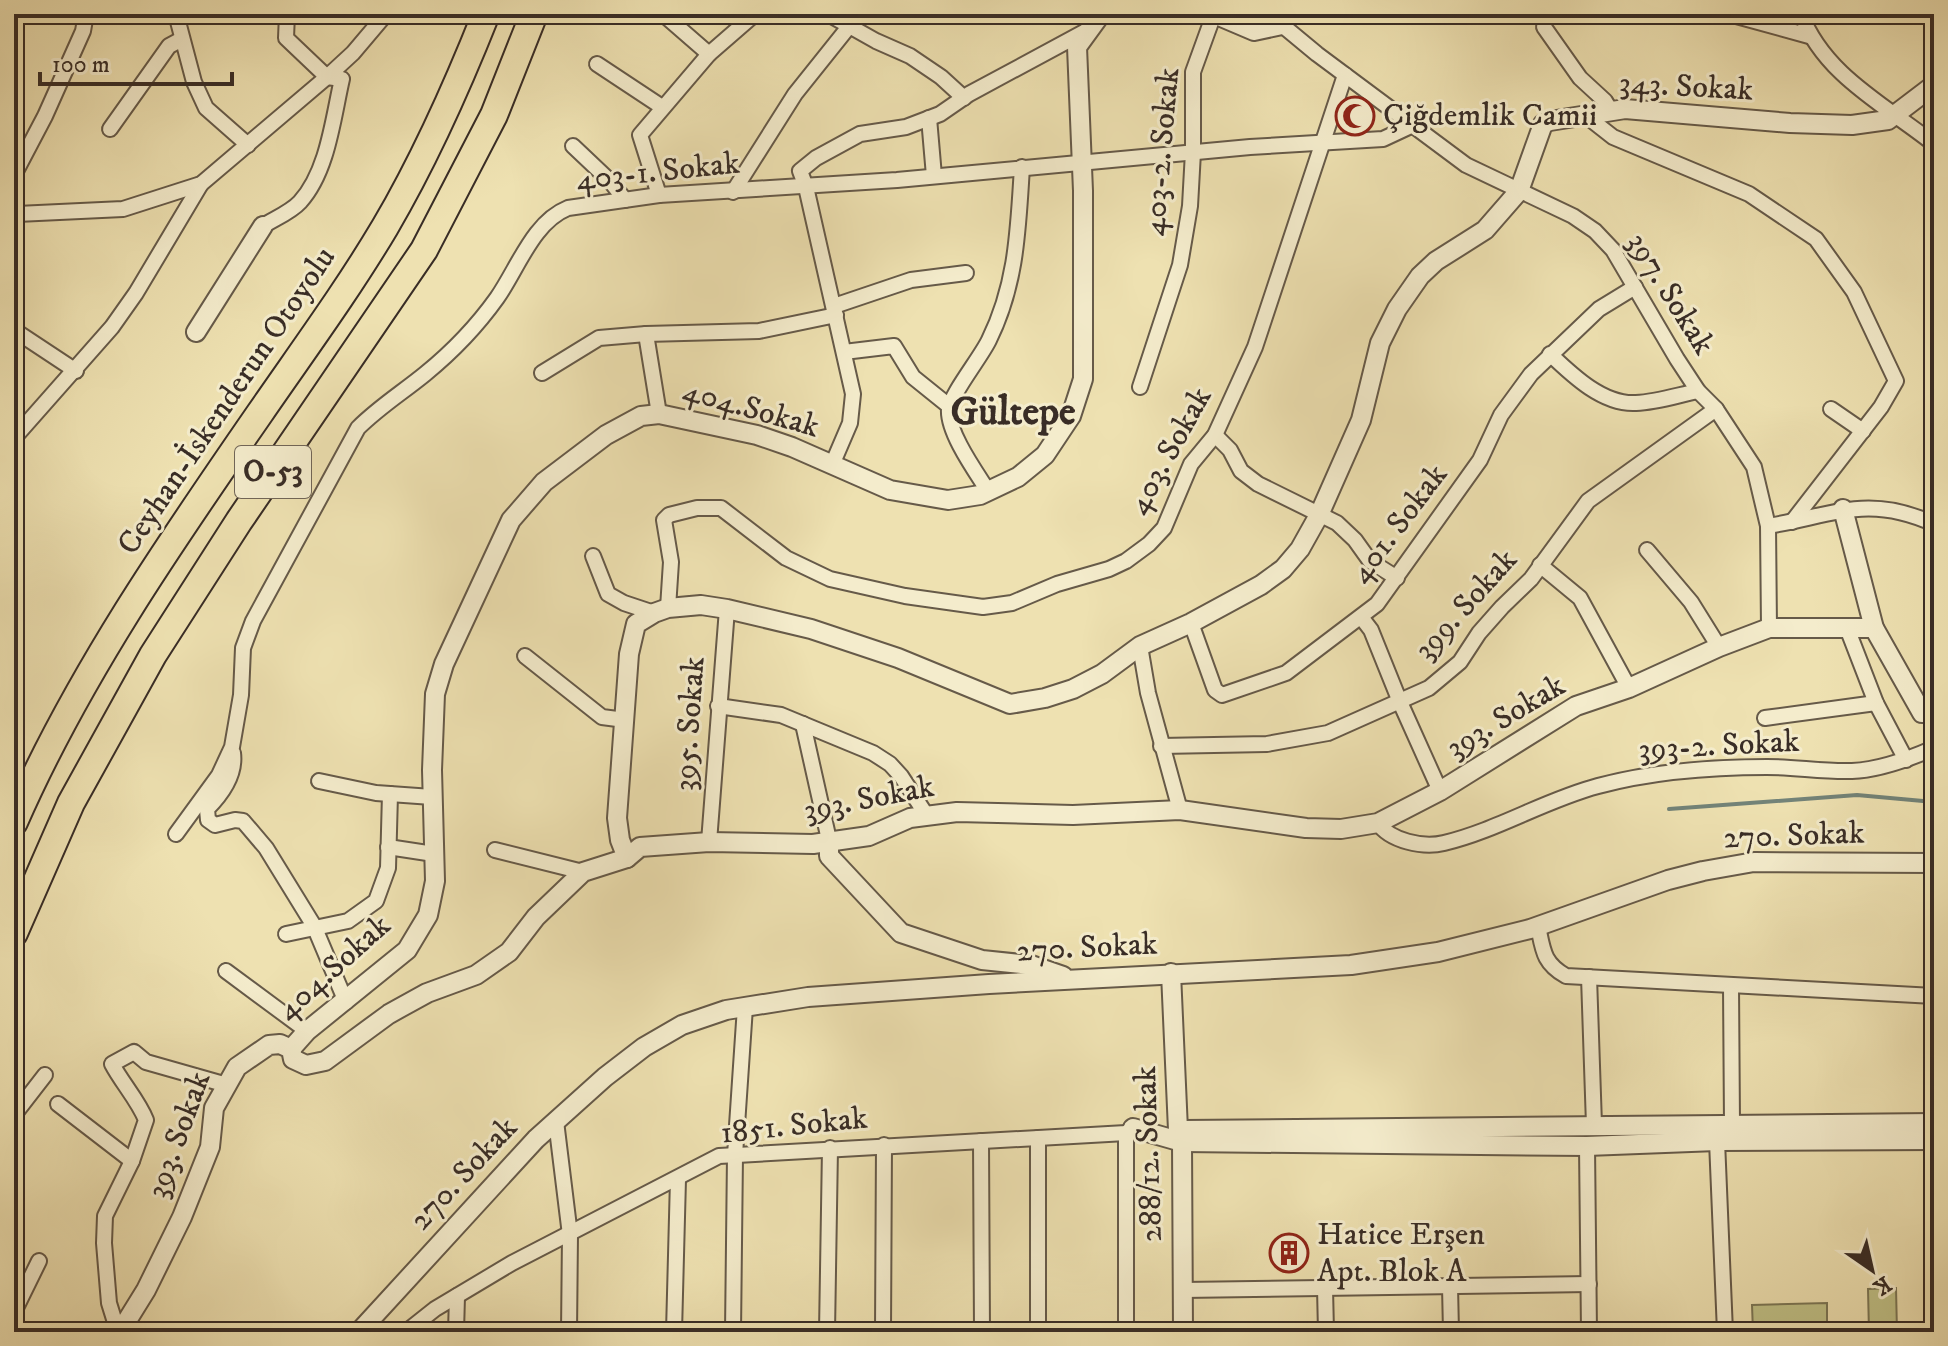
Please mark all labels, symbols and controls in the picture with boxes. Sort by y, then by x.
scale bar [40,36,232,86]
text: 100 m [52,50,110,80]
street label: 343. Sokak [1618,64,1754,110]
street label: 403-2. Sokak [1135,66,1189,238]
mosque icon: Çiğdemlik Camii [1334,95,1376,137]
place label: Çiğdemlik Camii [1383,96,1597,136]
street label: 403-1. Sokak [574,144,742,200]
street label: 397. Sokak [1617,225,1723,363]
street label: Ceyhan-İskenderun Otoyolu [109,239,345,563]
street label: 404.Sokak [678,370,824,448]
street label: 403. Sokak [1119,380,1221,522]
district label: Gültepe [950,388,1076,438]
road number: O-53 [235,446,311,498]
street label: 401. Sokak [1341,456,1457,592]
street label: 399. Sokak [1406,541,1526,669]
street label: 395. Sokak [665,655,715,793]
street label: 393. Sokak [1439,666,1573,768]
street label: 393-2. Sokak [1638,722,1801,770]
street label: 393. Sokak [800,767,938,831]
street label: 270. Sokak [1723,814,1865,858]
street label: 404.Sokak [269,906,399,1030]
street label: 270. Sokak [1016,924,1159,972]
street label: 288/12. Sokak [1126,1065,1172,1243]
street label: 393. Sokak [138,1066,220,1204]
street label: 1851. Sokak [719,1098,870,1154]
street label: 270. Sokak [401,1109,527,1239]
place label: Hatice Erşen Apt. Blok A [1317,1215,1485,1292]
north arrow [1832,1230,1912,1310]
building icon: Hatice Erşen Apt. Blok A [1268,1232,1310,1274]
text: K [1868,1270,1896,1301]

